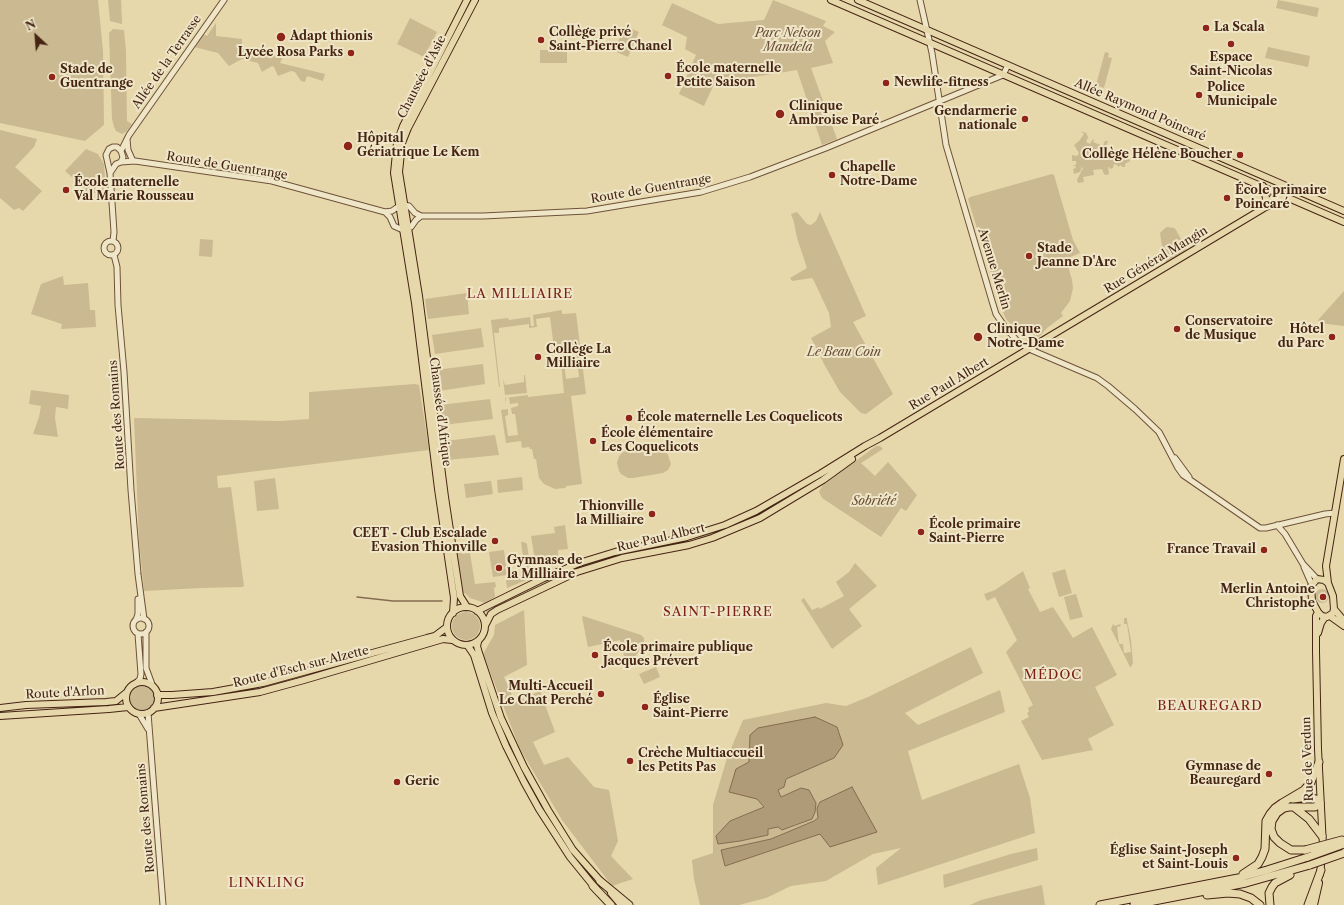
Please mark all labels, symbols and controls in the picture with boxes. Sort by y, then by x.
street label: Allée de la Terrasse [129,12,205,112]
north arrow [16,16,56,56]
text: N [23,17,38,34]
place label: La Scala [1214,21,1265,35]
marker: La Scala [1201,23,1211,33]
place label: Collège privé Saint-Pierre Chanel [549,26,672,54]
park label: Parc Nelson Mandela [755,27,821,55]
place label: Adapt thionis [290,30,373,44]
marker: Adapt thionis [275,31,287,43]
street label: Chaussée d'Asie [395,33,449,121]
marker: Collège privé Saint-Pierre Chanel [536,35,546,45]
marker: Espace Saint-Nicolas [1226,39,1236,49]
place label: Lycée Rosa Parks [238,46,343,60]
marker: Lycée Rosa Parks [346,48,356,58]
place label: Espace Saint-Nicolas [1190,51,1272,79]
place label: École maternelle Petite Saison [676,62,781,90]
place label: Stade de Guentrange [60,63,133,91]
marker: École maternelle Petite Saison [663,71,673,81]
marker: Stade de Guentrange [47,72,57,82]
place label: Newlife-fitness [894,76,988,90]
street label: Allée Raymond Poincaré [1072,76,1208,144]
marker: Newlife-fitness [881,78,891,88]
place label: Police Municipale [1207,81,1277,109]
marker: Police Municipale [1194,90,1204,100]
place label: Clinique Ambroise Paré [789,100,879,128]
place label: Gendarmerie nationale [934,105,1017,133]
marker: Clinique Ambroise Paré [774,108,786,120]
marker: Gendarmerie nationale [1020,114,1030,124]
place label: Hôpital Gériatrique Le Kem [357,132,479,160]
marker: Hôpital Gériatrique Le Kem [342,140,354,152]
place label: Collège Hélène Boucher [1082,148,1232,162]
street label: Route de Guentrange [166,149,288,183]
marker: Collège Hélène Boucher [1235,150,1245,160]
place label: Chapelle Notre-Dame [840,161,917,189]
marker: Chapelle Notre-Dame [827,170,837,180]
street label: Route de Guentrange [590,171,712,207]
place label: École maternelle Val Marie Rousseau [74,176,194,204]
place label: École primaire Poincaré [1235,184,1327,212]
marker: École maternelle Val Marie Rousseau [61,185,71,195]
marker: École primaire Poincaré [1222,193,1232,203]
street label: Rue Général Mangin [1102,223,1210,297]
street label: Avenue Merlin [975,227,1013,311]
place label: Stade Jeanne D'Arc [1037,242,1116,270]
marker: Stade Jeanne D'Arc [1024,251,1034,261]
district label: LA MILLIAIRE [467,286,573,302]
place label: Conservatoire de Musique [1185,315,1273,343]
place label: Clinique Notre-Dame [987,323,1064,351]
place label: Hôtel du Parc [1278,323,1324,351]
marker: Conservatoire de Musique [1172,324,1182,334]
marker: Clinique Notre-Dame [972,331,984,343]
marker: Hôtel du Parc [1327,332,1337,342]
place label: Collège La Milliaire [546,343,611,371]
park label: Le Beau Coin [807,346,881,360]
marker: Collège La Milliaire [533,352,543,362]
street label: Rue Paul Albert [907,355,991,413]
street label: Chaussée d'Afrique [426,357,454,467]
street label: Route des Romains [106,360,128,470]
place label: École maternelle Les Coquelicots [637,411,843,425]
marker: École maternelle Les Coquelicots [624,413,634,423]
place label: École élémentaire Les Coquelicots [601,427,713,455]
marker: École élémentaire Les Coquelicots [588,436,598,446]
park label: Sobriété [852,495,896,509]
place label: Thionville la Milliaire [576,500,644,528]
marker: Thionville la Milliaire [647,509,657,519]
place label: École primaire Saint-Pierre [929,518,1021,546]
street label: Rue Paul Albert [616,521,706,555]
place label: CEET - Club Escalade Evasion Thionville [353,527,487,555]
marker: École primaire Saint-Pierre [916,527,926,537]
marker: CEET - Club Escalade Evasion Thionville [490,536,500,546]
place label: France Travail [1167,543,1256,557]
marker: France Travail [1259,545,1269,555]
place label: Gymnase de la Milliaire [507,554,583,582]
marker: Gymnase de la Milliaire [494,563,504,573]
place label: Merlin Antoine Christophe [1220,583,1315,611]
marker: Merlin Antoine Christophe [1318,592,1328,602]
district label: SAINT-PIERRE [663,604,773,620]
place label: École primaire publique Jacques Prévert [603,641,753,669]
street label: Route d'Esch sur Alzette [232,643,370,691]
marker: École primaire publique Jacques Prévert [590,650,600,660]
district label: MÉDOC [1024,667,1082,683]
place label: Multi-Accueil Le Chat Perché [499,680,593,708]
street label: Route d'Arlon [25,684,105,702]
marker: Multi-Accueil Le Chat Perché [596,689,606,699]
place label: Église Saint-Pierre [653,693,728,721]
district label: BEAUREGARD [1157,698,1263,714]
marker: Église Saint-Pierre [640,702,650,712]
street label: Rue de Verdun [1299,716,1317,802]
place label: Crèche Multiaccueil les Petits Pas [638,747,763,775]
marker: Crèche Multiaccueil les Petits Pas [625,756,635,766]
place label: Gymnase de Beauregard [1185,760,1261,788]
street label: Route des Romains [134,763,158,873]
marker: Gymnase de Beauregard [1264,769,1274,779]
place label: Geric [405,775,439,789]
marker: Geric [392,777,402,787]
place label: Église Saint-Joseph et Saint-Louis [1110,844,1228,872]
marker: Église Saint-Joseph et Saint-Louis [1231,853,1241,863]
district label: LINKLING [229,875,305,891]

